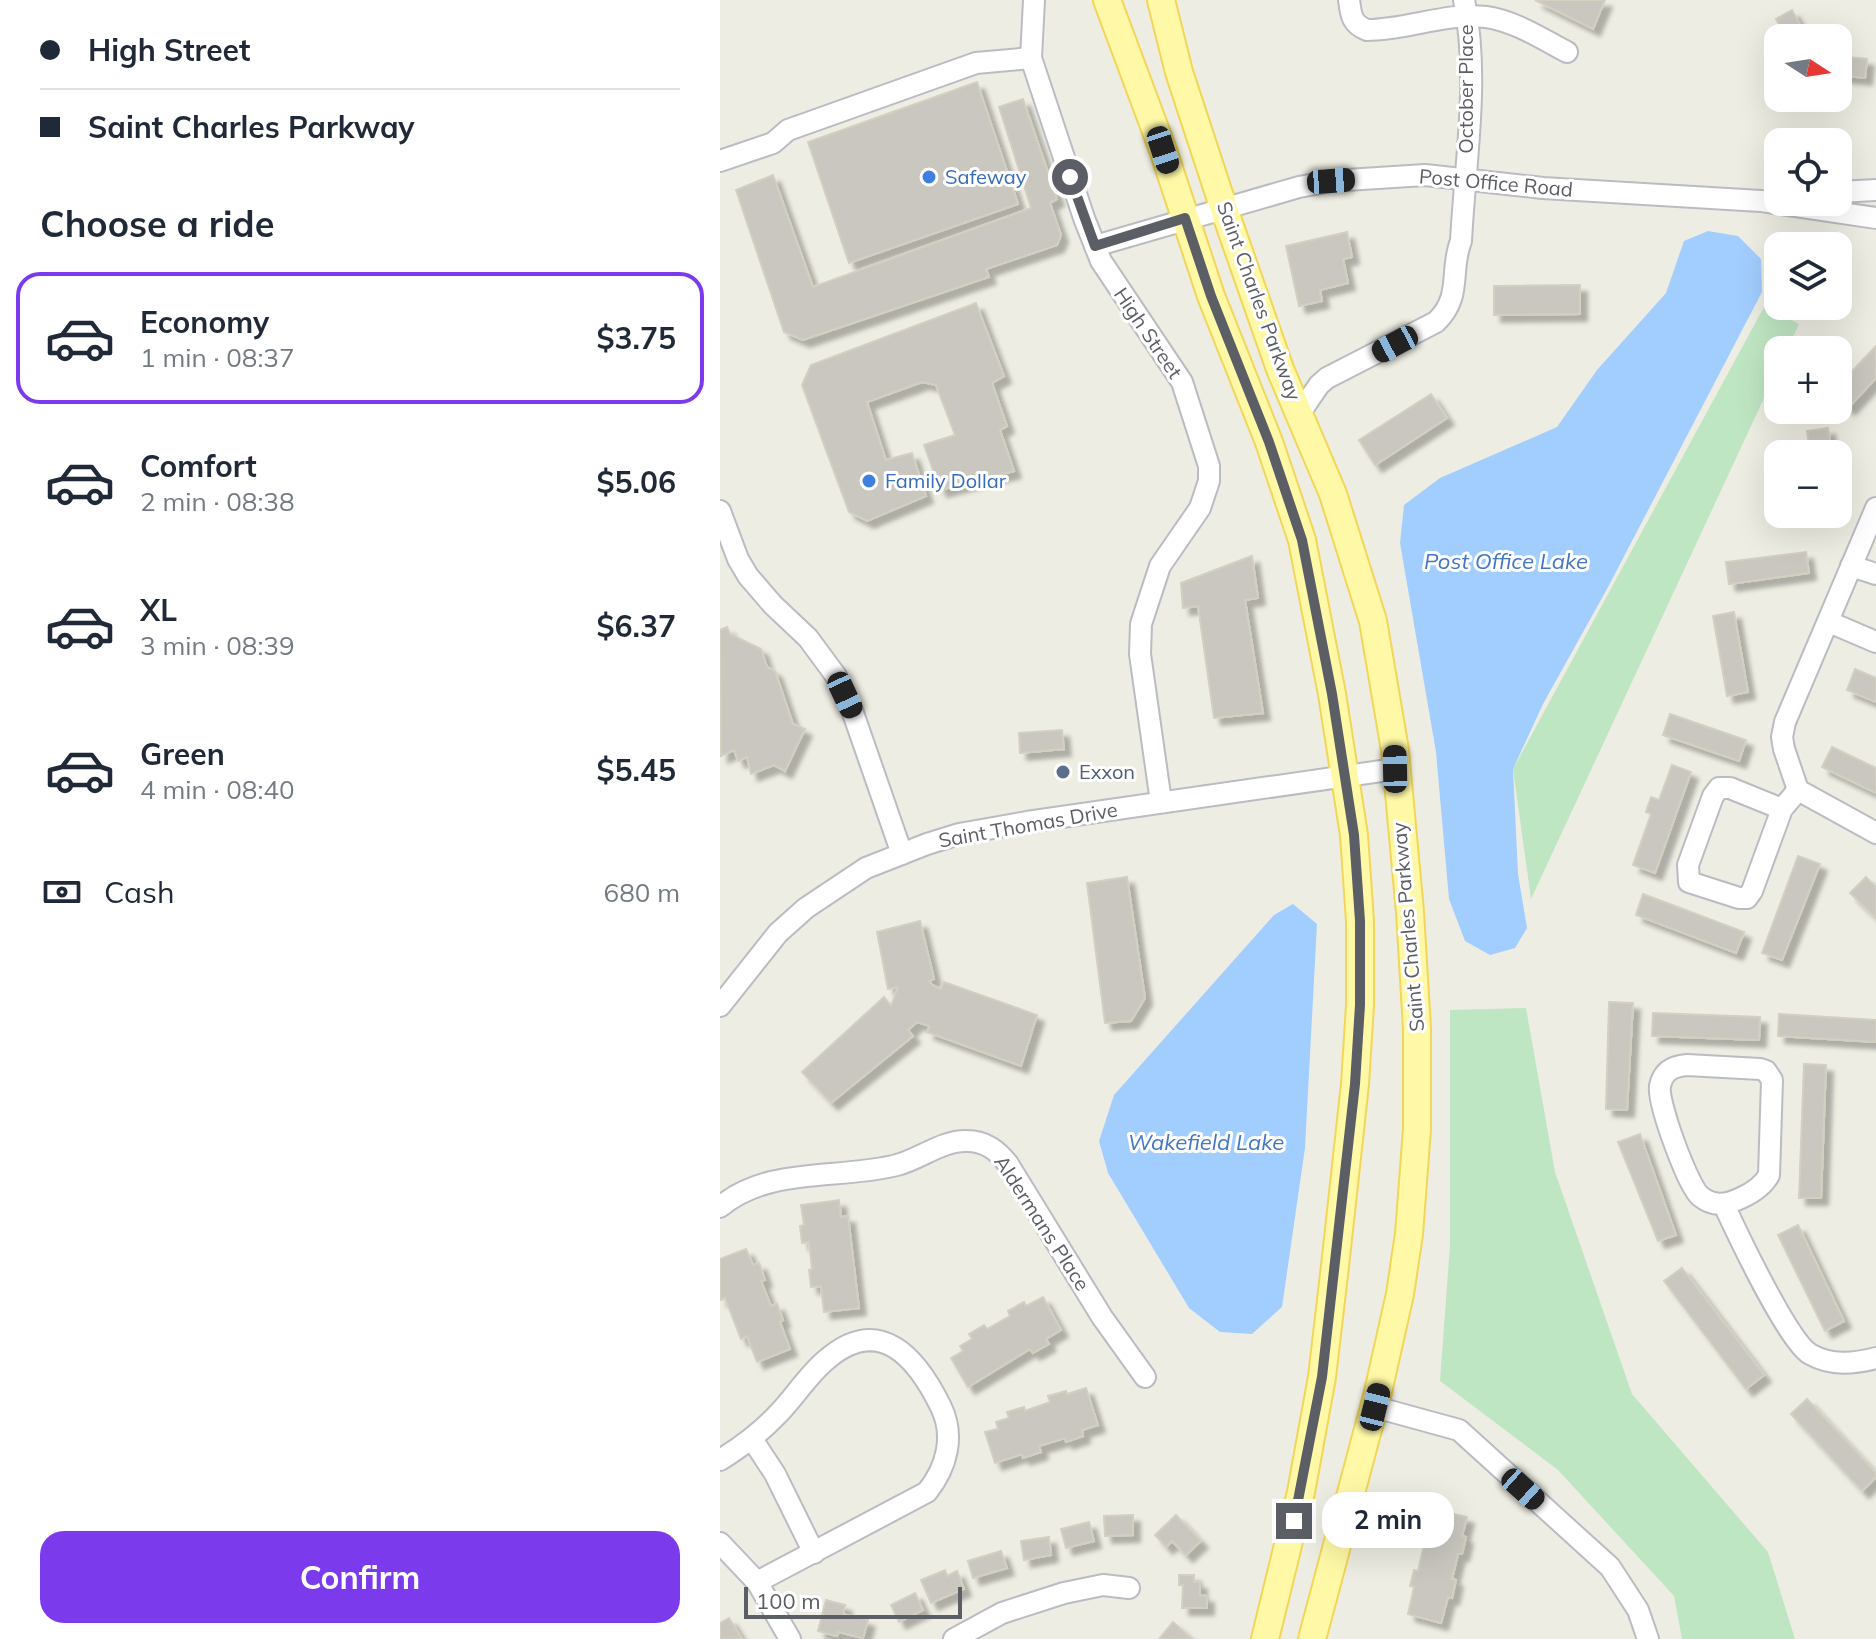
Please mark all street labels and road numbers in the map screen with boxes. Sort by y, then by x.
street label: October Place [1453,24,1478,154]
street label: Post Office Road [1418,163,1574,202]
street label: Saint Charles Parkway [1212,198,1307,404]
street label: High Street [1109,282,1188,383]
street label: Saint Thomas Drive [936,796,1119,853]
street label: Saint Charles Parkway [1386,821,1429,1033]
street label: Aldermans Place [989,1150,1095,1295]

